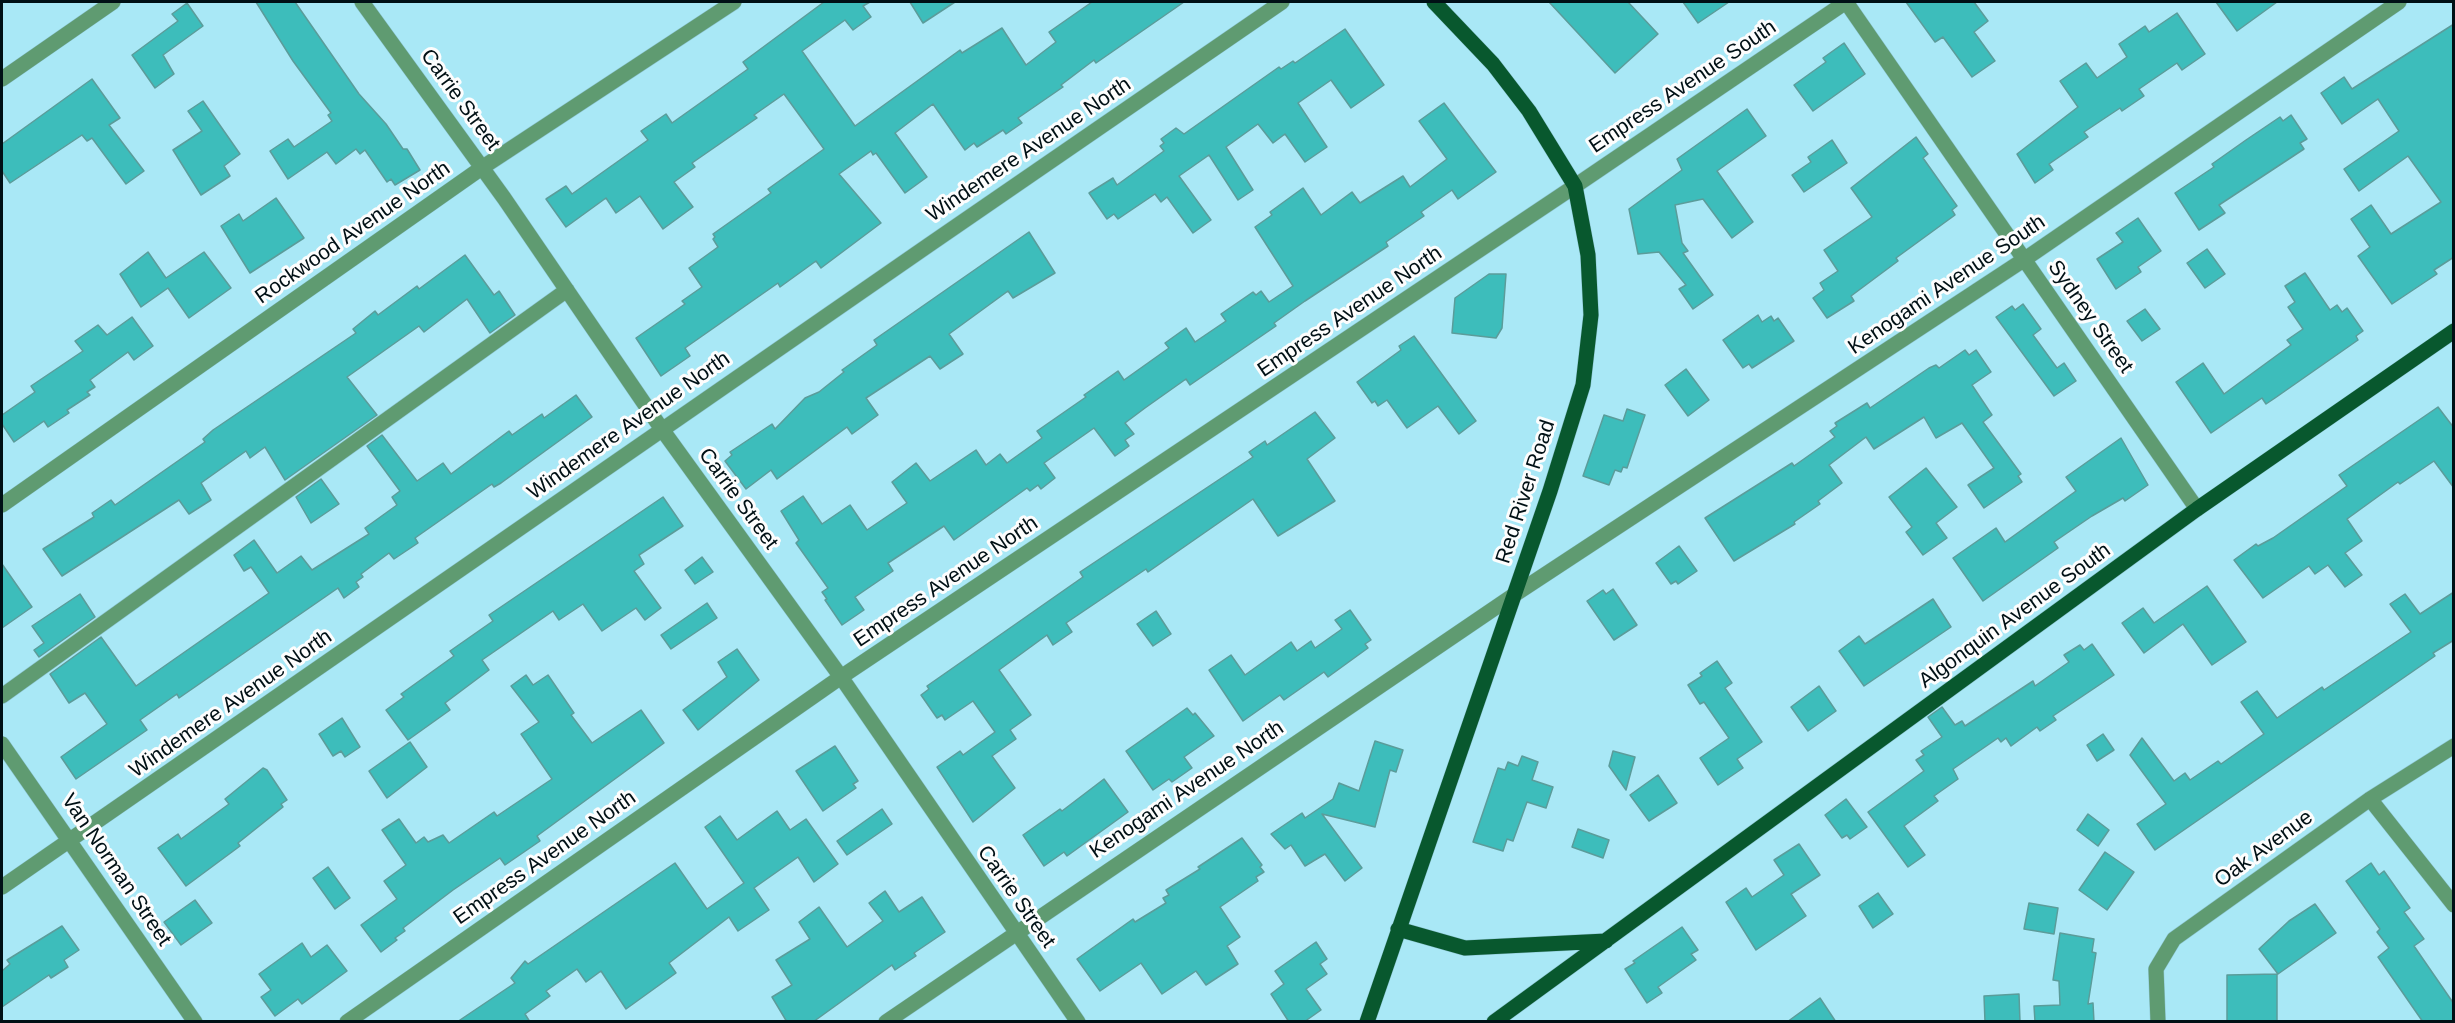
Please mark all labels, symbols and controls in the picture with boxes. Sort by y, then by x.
street label: Empress Avenue South [1585,15,1781,159]
street label: Carrie Street [415,44,505,156]
street label: Windemere Avenue North [922,72,1136,228]
street label: Rockwood Avenue North [251,156,455,310]
street label: Kenogami Avenue South [1844,210,2050,360]
street label: Empress Avenue North [1253,241,1447,383]
street label: Sydney Street [2042,256,2138,378]
street label: Windemere Avenue North [523,346,735,506]
street label: Red River Road [1491,417,1561,567]
street label: Carrie Street [693,443,783,555]
street label: Empress Avenue North [849,511,1043,653]
street label: Algonquin Avenue South [1914,538,2116,694]
street label: Windemere Avenue North [125,624,337,784]
street label: Kenogami Avenue North [1085,716,1289,864]
street label: Empress Avenue North [449,786,641,930]
street label: Van Norman Street [56,789,176,951]
street label: Oak Avenue [2210,805,2318,893]
street label: Carrie Street [972,841,1060,953]

